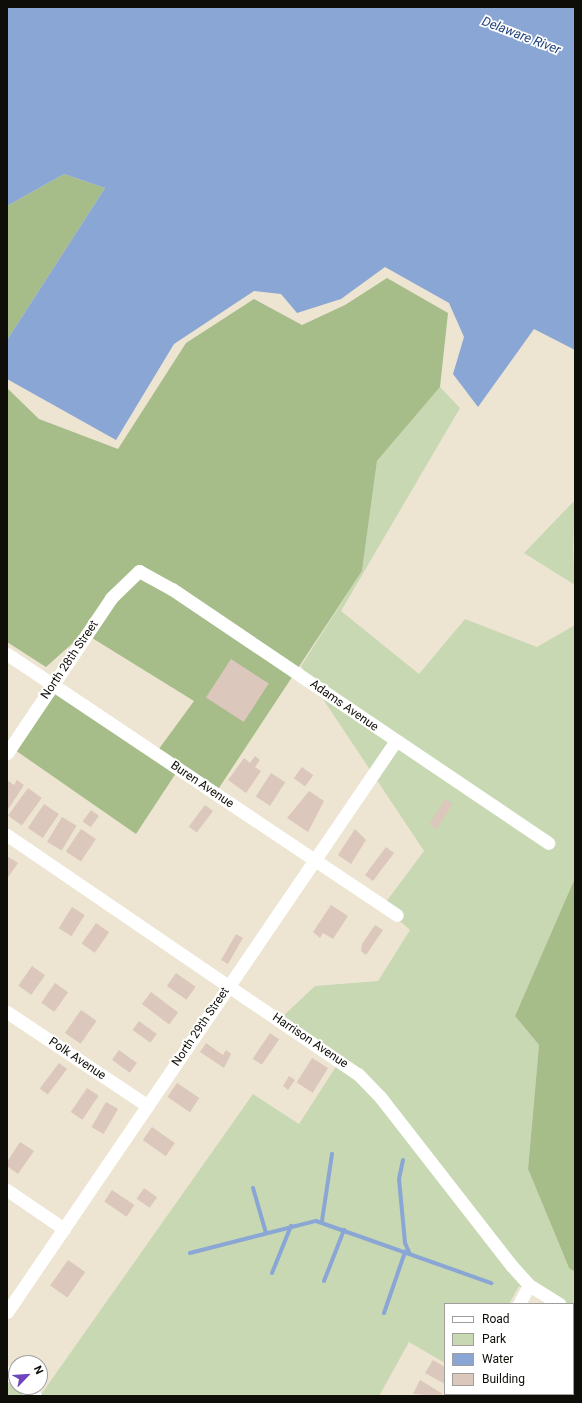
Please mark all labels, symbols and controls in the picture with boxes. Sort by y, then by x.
water label: Delaware River [479,14,563,58]
street label: North 28th Street [38,618,102,702]
street label: Adams Avenue [307,677,381,735]
street label: Buren Avenue [168,759,236,811]
street label: North 29th Street [169,985,233,1069]
street label: Harrison Avenue [269,1010,351,1072]
street label: Polk Avenue [46,1035,108,1083]
legend [444,1303,574,1395]
text: Road [482,1312,510,1326]
text: Park [482,1332,506,1346]
text: Water [482,1352,513,1366]
north arrow [8,1355,48,1395]
text: N [31,1364,46,1376]
text: Building [482,1372,525,1386]

